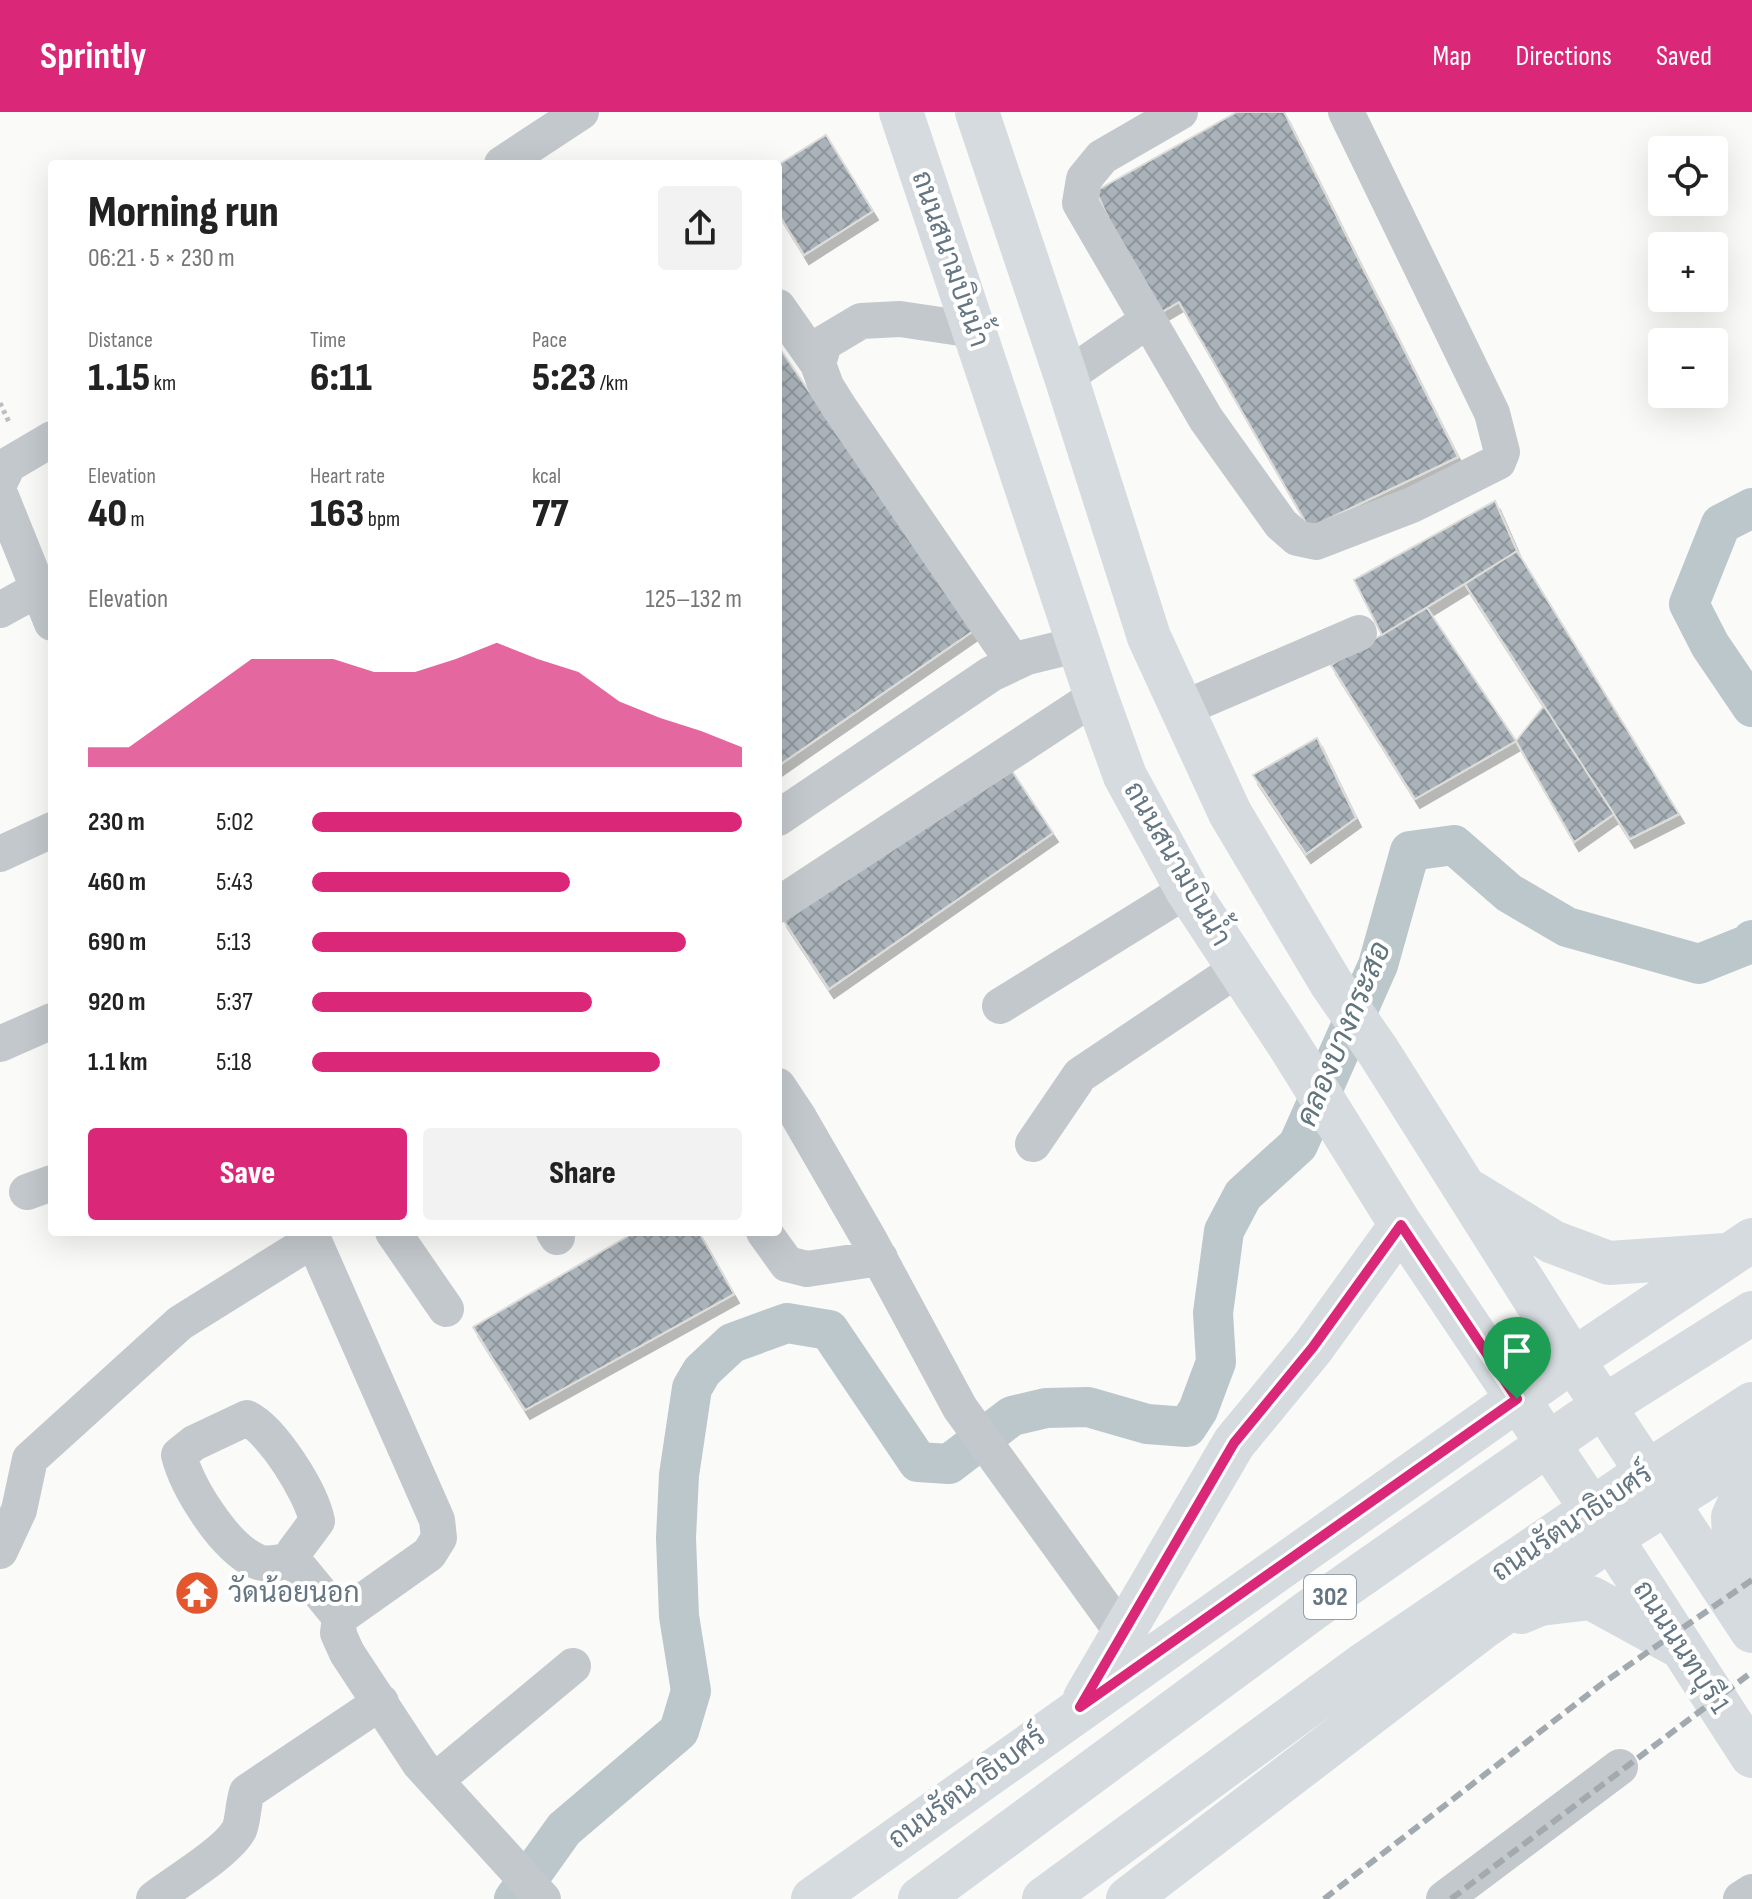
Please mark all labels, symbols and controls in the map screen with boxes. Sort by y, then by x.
text: Sprintly [40,34,146,79]
text: Map [1433,40,1472,73]
text: Directions [1516,40,1612,73]
text: Saved [1656,40,1712,73]
map controls [1648,136,1728,408]
button: locate [1648,136,1728,216]
street label: ถนนสนามบินน้ำ [904,164,1004,351]
text: Morning run [88,186,279,239]
button: share [658,186,742,270]
button: + [1648,232,1728,312]
text: 06:21 · 5 × 230 m [88,243,235,274]
text: Distance [88,327,153,354]
text: Time [310,327,346,354]
text: Pace [532,327,567,354]
button: − [1648,328,1728,408]
text: 1.15 [88,354,150,402]
text: 6:11 [310,354,372,402]
text: 5:23 [532,354,596,402]
text: km [150,370,176,397]
text: /km [596,370,628,397]
text: Elevation [88,463,156,490]
text: Heart rate [310,463,385,490]
text: kcal [532,463,561,490]
text: 40 [88,490,127,538]
text: 163 [310,490,364,538]
text: 77 [532,490,568,538]
text: m [127,506,145,533]
text: bpm [364,506,400,533]
text: Elevation [88,584,168,615]
text: 125–132 m [645,584,742,615]
street label: ถนนสนามบินน้ำ [1117,772,1245,952]
text: 230 m [88,807,145,838]
text: 5:02 [216,807,254,838]
text: 460 m [88,867,146,898]
text: 5:43 [216,867,253,898]
text: 690 m [88,927,146,958]
text: 5:13 [216,927,251,958]
water label: คลองบางกระสอ [1289,936,1399,1132]
text: 920 m [88,987,145,1018]
text: 5:37 [216,987,253,1018]
text: 1.1 km [88,1047,147,1078]
text: 5:18 [216,1047,252,1078]
button: Save [88,1128,407,1220]
button: Share [423,1128,742,1220]
pin [1483,1317,1551,1399]
icon: arrive [1495,1329,1539,1373]
street label: ถนนรัตนาธิเบศร์ [1483,1454,1658,1589]
temple icon: วัดน้อยนอก [173,1569,221,1617]
street label: ถนนนนทบุรี 1 [1624,1573,1739,1721]
place label: วัดน้อยนอก [228,1574,360,1610]
road number: 302 [1304,1575,1356,1619]
street label: ถนนรัตนาธิเบศร์ [880,1717,1052,1856]

